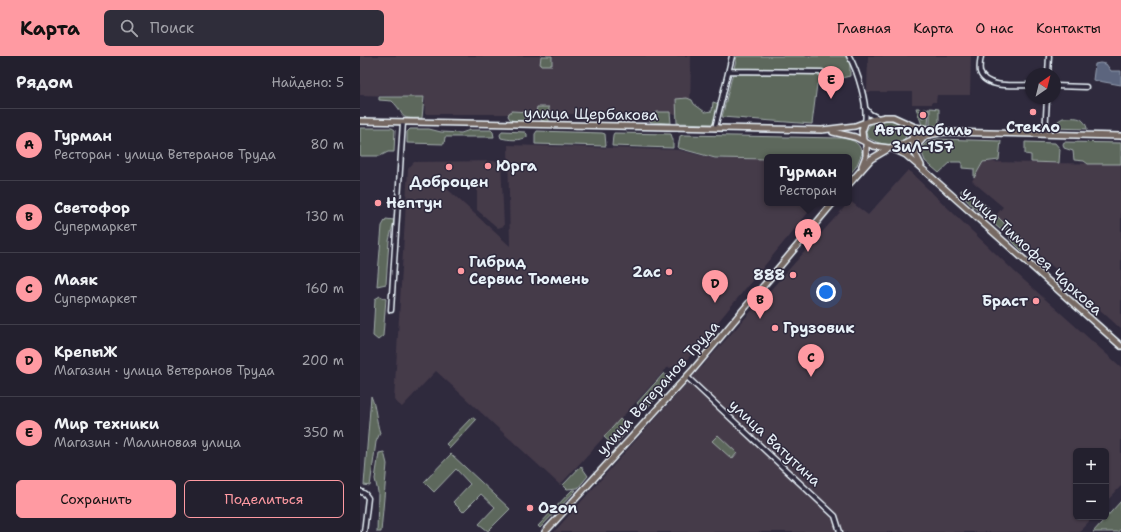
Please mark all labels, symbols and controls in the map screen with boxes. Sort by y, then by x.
search box [104,10,384,46]
text: Карта [20,16,80,41]
icon: search [118,17,140,39]
text: Поиск [150,18,194,38]
text: Главная [837,19,891,37]
text: Карта [913,19,953,37]
text: О нас [975,19,1014,37]
text: Контакты [1036,19,1101,37]
pin: E [818,66,844,99]
north arrow [1025,68,1061,104]
text: Рядом [16,71,73,93]
text: Найдено: 5 [271,74,344,91]
street label: улица Щербакова [524,103,659,125]
marker: Стекло [1028,107,1038,117]
marker: Автомобиль ЗиЛ-157 [918,110,928,120]
place label: Стекло [1006,117,1060,137]
place label: Автомобиль ЗиЛ-157 [874,120,972,157]
text: Гурман [54,126,112,146]
text: A [24,136,34,153]
text: 80 m [310,136,344,153]
text: Ресторан · улица Ветеранов Труда [54,146,276,163]
popup [764,154,852,206]
place label: Юрга [496,156,538,176]
marker: Юрга [483,161,493,171]
marker: Доброцен [444,162,454,172]
text: Гурман [779,162,837,182]
place label: Доброцен [410,172,488,192]
text: Ресторан [779,182,837,199]
street label: улица Тимофея Чаркова [957,182,1107,320]
place label: Нептун [386,193,442,213]
text: Светофор [54,198,130,218]
marker: Нептун [373,198,383,208]
text: B [25,208,33,225]
text: 130 m [306,208,344,225]
text: Супермаркет [54,218,137,235]
pin: A [795,219,821,252]
place label: Гибрид Сервис Тюмень [469,252,589,289]
place label: 2ас [632,262,661,282]
place label: 888 [753,265,785,285]
marker: Гибрид Сервис Тюмень [456,266,466,276]
marker: 2ас [664,267,674,277]
text: Маяк [54,270,98,290]
pin: D [702,270,728,303]
marker: 888 [788,270,798,280]
text: C [25,280,33,297]
text: 160 m [306,280,344,297]
your location [816,282,836,302]
pin: B [747,286,773,319]
text: Супермаркет [54,290,137,307]
place label: Браст [982,291,1028,311]
marker: Браст [1031,296,1041,306]
street label: улица Ветеранов Труда [592,316,724,460]
place label: Грузовик [783,318,855,338]
marker: Грузовик [770,323,780,333]
text: КрепыЖ [54,342,117,362]
pin: C [798,344,824,377]
text: D [24,352,34,369]
text: 200 m [302,352,344,369]
text: Магазин · улица Ветеранов Труда [54,362,275,379]
street label: улица Ватутина [725,395,826,491]
text: Мир техники [54,414,159,434]
text: E [25,424,33,441]
text: 350 m [303,424,344,441]
text: Магазин · Малиновая улица [54,434,241,451]
map controls [1073,448,1109,520]
button: + [1073,448,1109,484]
button: Сохранить [16,480,176,518]
button: Поделиться [184,480,344,518]
button: − [1073,484,1109,520]
place label: Ozon [538,498,578,518]
marker: Ozon [525,503,535,513]

